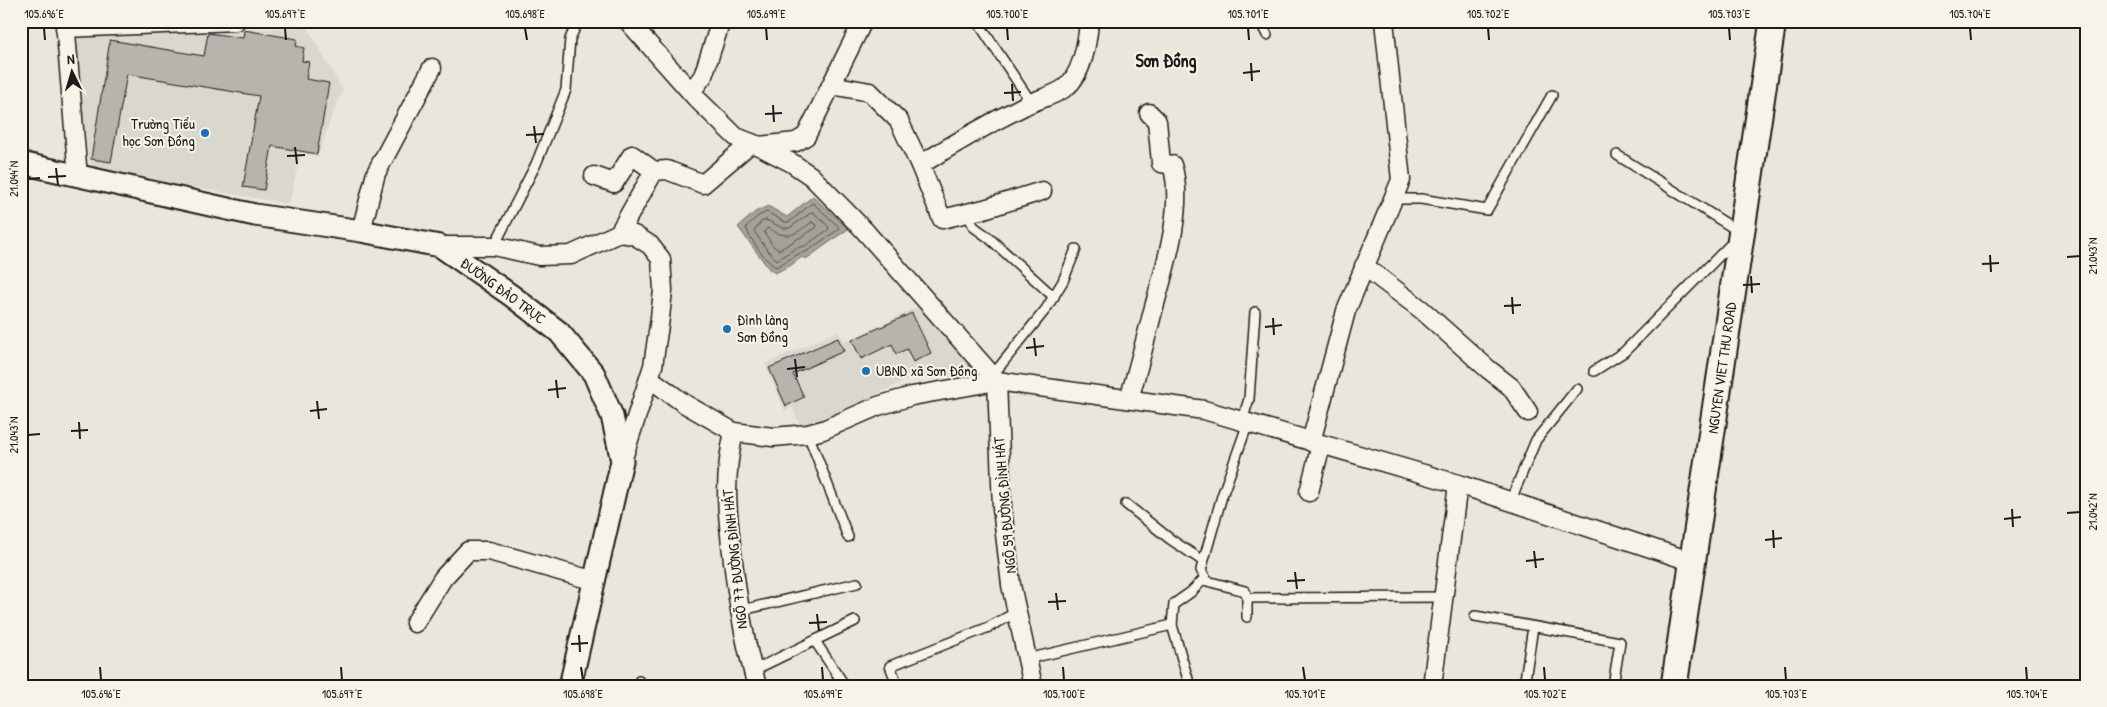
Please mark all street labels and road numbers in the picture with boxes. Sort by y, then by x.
street label: ĐƯỜNG ĐÀO TRỰC [456,252,550,329]
street label: NGUYEN VIET THU ROAD [1702,300,1741,435]
street label: NGÕ 59 ĐƯỜNG ĐÌNH HÁT [988,435,1021,574]
street label: NGÕ 77 ĐƯỜNG ĐÌNH HÁT [717,487,752,630]

